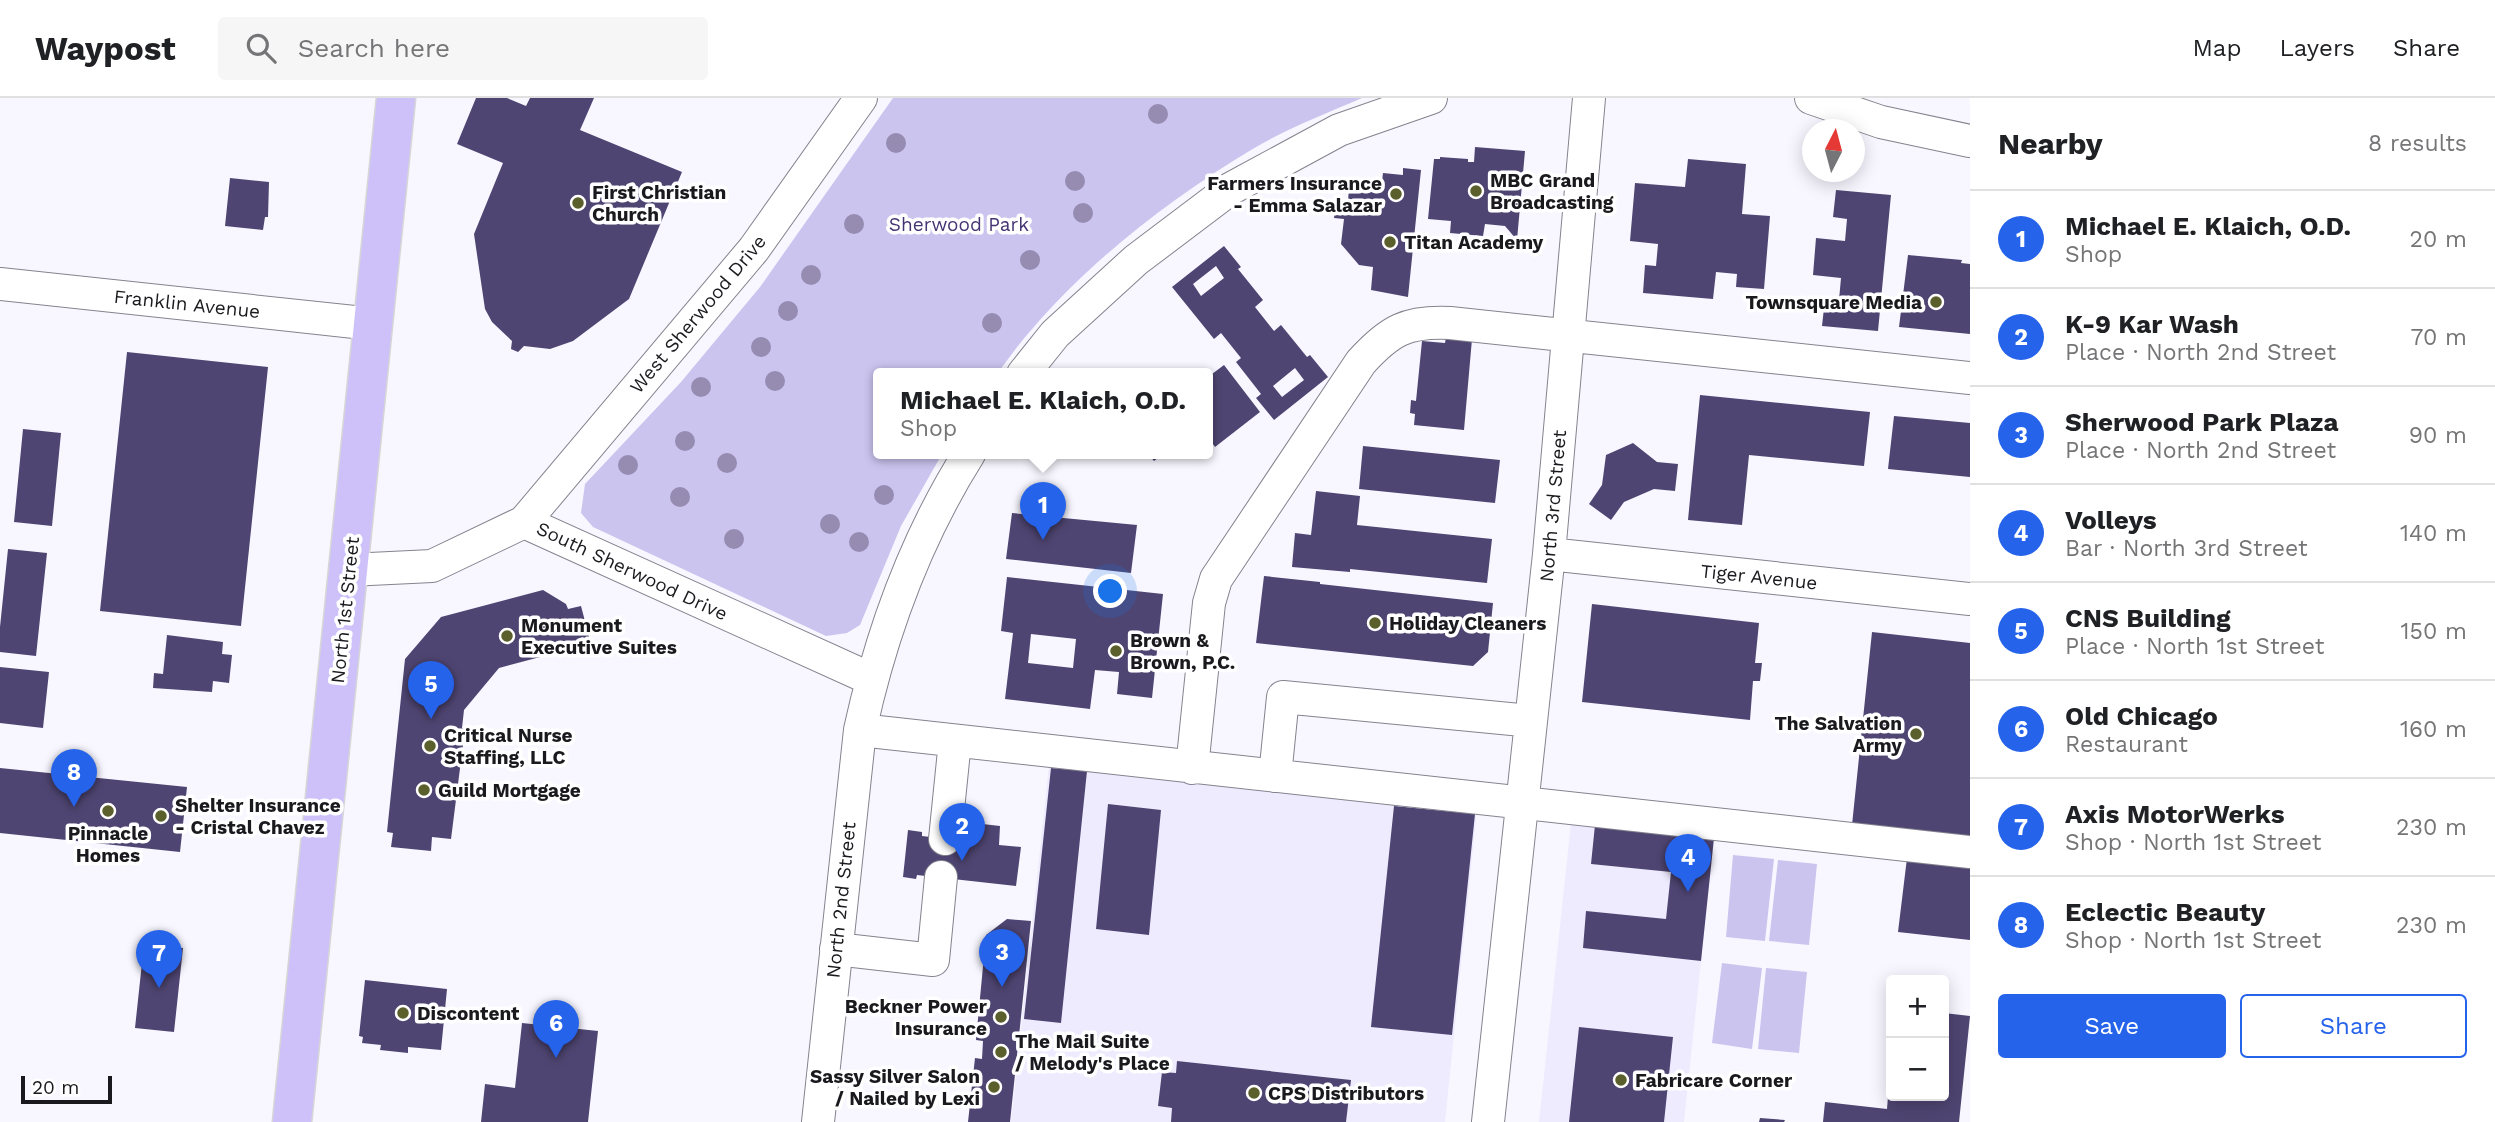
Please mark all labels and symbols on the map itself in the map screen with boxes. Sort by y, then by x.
north arrow [1802,119,1865,182]
place label: MBC Grand Broadcasting [1490,169,1614,214]
place label: Farmers Insurance - Emma Salazar [1207,172,1383,217]
place label: First Christian Church [592,181,726,226]
marker: MBC Grand Broadcasting [1468,183,1484,199]
marker: Farmers Insurance - Emma Salazar [1388,186,1404,202]
marker: First Christian Church [570,195,586,211]
park label: Sherwood Park [889,213,1029,236]
street label: West Sherwood Drive [625,230,771,398]
place label: Titan Academy [1404,231,1544,254]
marker: Titan Academy [1382,234,1398,250]
street label: Franklin Avenue [113,285,261,323]
place label: Townsquare Media [1745,291,1922,314]
marker: Townsquare Media [1928,294,1944,310]
street label: North 3rd Street [1535,429,1571,583]
pin: 1 [1020,482,1066,540]
street label: South Sherwood Drive [533,517,731,625]
street label: North 1st Street [326,536,364,684]
street label: Tiger Avenue [1699,559,1819,595]
your location [1093,574,1127,608]
place label: Holiday Cleaners [1389,612,1546,635]
place label: Monument Executive Suites [521,614,677,659]
marker: Holiday Cleaners [1367,615,1383,631]
marker: Monument Executive Suites [499,628,515,644]
place label: Brown & Brown, P.C. [1130,629,1235,674]
marker: Brown & Brown, P.C. [1108,643,1124,659]
pin: 5 [408,661,454,719]
place label: The Salvation Army [1774,712,1902,757]
place label: Critical Nurse Staffing, LLC [444,724,573,769]
marker: The Salvation Army [1908,726,1924,742]
marker: Critical Nurse Staffing, LLC [422,738,438,754]
pin: 8 [51,749,97,807]
place label: Guild Mortgage [438,779,581,802]
marker: Guild Mortgage [416,782,432,798]
place label: Shelter Insurance - Cristal Chavez [175,794,341,839]
marker: Pinnacle Homes [100,803,116,819]
pin: 2 [939,803,985,861]
marker: Shelter Insurance - Cristal Chavez [153,808,169,824]
street label: North 2nd Street [821,821,861,979]
place label: Pinnacle Homes [68,822,148,867]
pin: 4 [1665,834,1711,892]
pin: 3 [979,929,1025,987]
pin: 7 [136,930,182,988]
place label: Beckner Power Insurance [845,995,988,1040]
pin: 6 [533,1000,579,1058]
place label: Discontent [417,1002,520,1025]
marker: Discontent [395,1005,411,1021]
marker: Beckner Power Insurance [993,1009,1009,1025]
place label: The Mail Suite / Melody's Place [1015,1030,1170,1075]
marker: The Mail Suite / Melody's Place [993,1044,1009,1060]
place label: Sassy Silver Salon / Nailed by Lexi [810,1065,980,1110]
place label: Fabricare Corner [1635,1069,1793,1092]
marker: Fabricare Corner [1613,1072,1629,1088]
scale bar [21,1073,112,1105]
marker: Sassy Silver Salon / Nailed by Lexi [986,1079,1002,1095]
place label: CPS Distributors [1268,1082,1424,1105]
marker: CPS Distributors [1246,1085,1262,1101]

